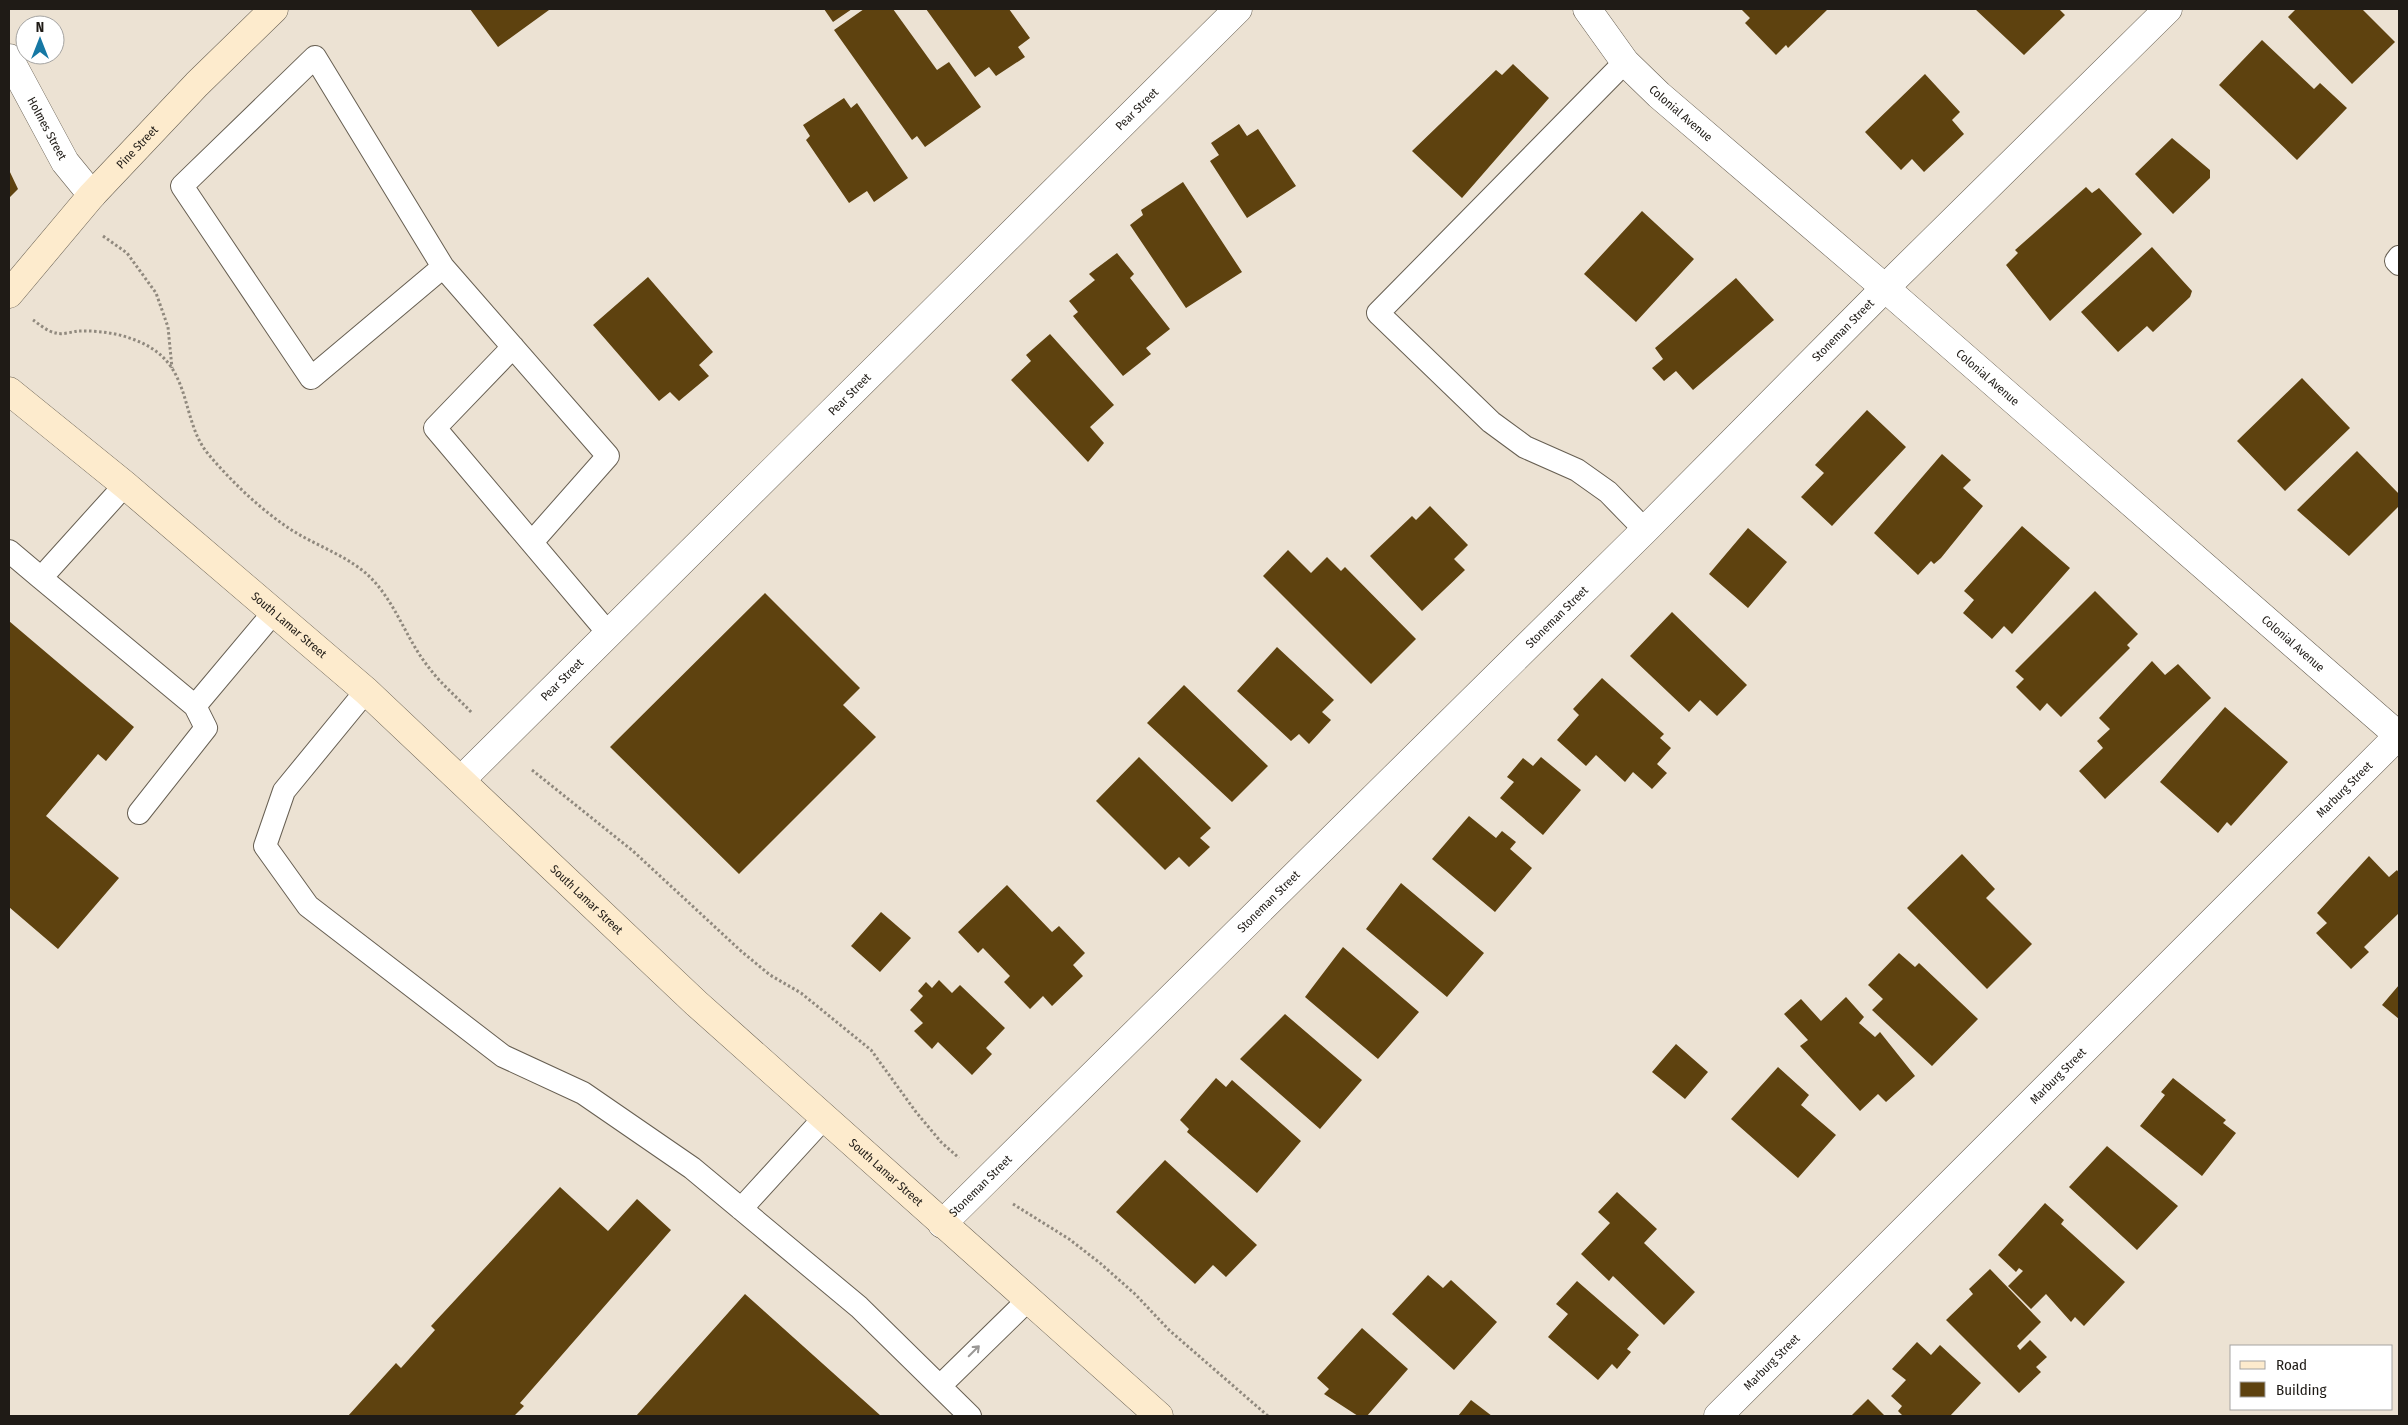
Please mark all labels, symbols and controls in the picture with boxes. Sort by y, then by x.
north arrow [15,15,65,65]
text: N [36,19,44,36]
street label: Colonial Avenue [1646,82,1715,144]
street label: Pear Street [1113,85,1161,133]
street label: Holmes Street [24,95,70,162]
street label: Pine Street [114,123,161,172]
street label: Stoneman Street [1809,296,1877,364]
street label: Colonial Avenue [1953,346,2022,409]
street label: Pear Street [825,370,874,418]
street label: Stoneman Street [1523,583,1591,651]
street label: South Lamar Street [249,589,329,661]
street label: Colonial Avenue [2259,612,2327,675]
street label: Pear Street [538,656,586,704]
street label: Marburg Street [2314,759,2375,820]
street label: South Lamar Street [548,862,626,937]
street label: Stoneman Street [1235,868,1303,935]
street label: Marburg Street [2027,1045,2089,1107]
street label: South Lamar Street [846,1136,926,1209]
street label: Stoneman Street [946,1152,1015,1220]
street label: Marburg Street [1741,1331,1803,1393]
one-way arrow [968,1345,980,1358]
legend [2230,1345,2393,1410]
text: Road [2276,1356,2307,1374]
text: Building [2276,1381,2327,1399]

